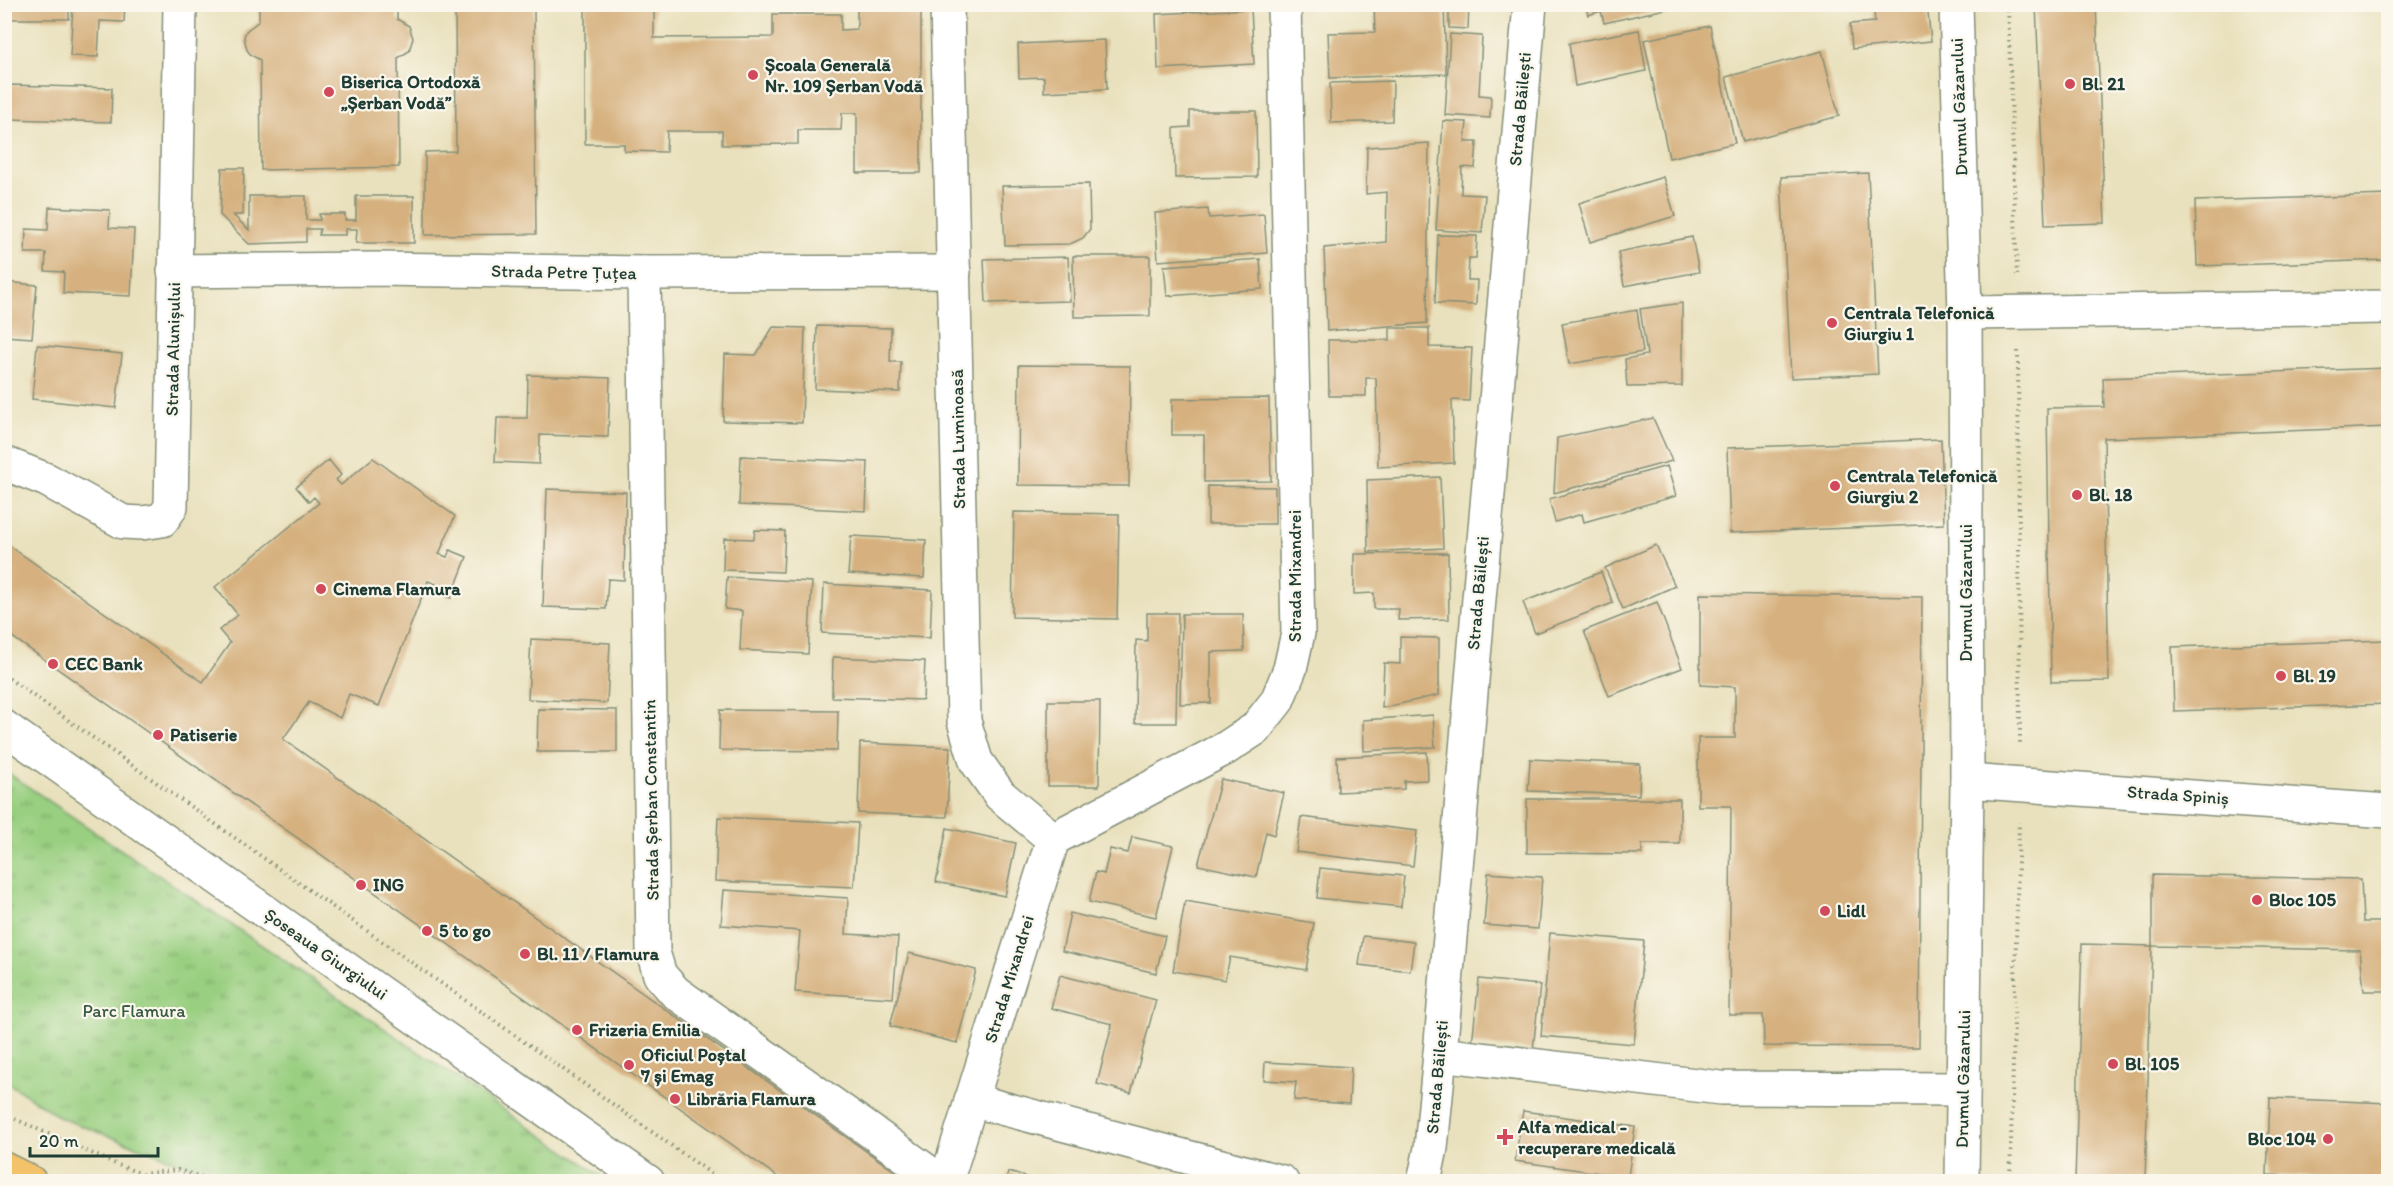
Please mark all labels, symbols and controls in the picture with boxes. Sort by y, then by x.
street label: Drumul Găzarului [1946,38,1972,176]
street label: Strada Băilești [1504,51,1536,167]
place label: Școala Generală Nr. 109 Șerban Vodă [765,54,924,97]
marker: Școala Generală Nr. 109 Șerban Vodă [746,68,760,82]
place label: Biserica Ortodoxă „Șerban Vodă” [341,71,481,114]
place label: Bl. 21 [2082,73,2126,95]
marker: Bl. 21 [2063,77,2077,91]
marker: Biserica Ortodoxă „Șerban Vodă” [322,85,336,99]
street label: Strada Petre Țuțea [491,260,638,284]
street label: Strada Alunișului [161,282,185,416]
place label: Centrala Telefonică Giurgiu 1 [1844,302,1995,345]
marker: Centrala Telefonică Giurgiu 1 [1825,316,1839,330]
street label: Strada Luminoasă [946,368,970,509]
place label: Centrala Telefonică Giurgiu 2 [1847,465,1998,508]
marker: Centrala Telefonică Giurgiu 2 [1828,479,1842,493]
place label: Bl. 18 [2089,484,2133,506]
marker: Bl. 18 [2070,488,2084,502]
street label: Strada Mixandrei [1284,510,1306,642]
street label: Drumul Găzarului [1955,524,1977,662]
street label: Strada Băilești [1462,535,1494,651]
place label: Cinema Flamura [333,578,461,600]
marker: Cinema Flamura [314,582,328,596]
place label: CEC Bank [65,653,143,675]
marker: CEC Bank [46,657,60,671]
place label: Bl. 19 [2293,665,2336,687]
marker: Bl. 19 [2274,669,2288,683]
street label: Strada Șerban Constantin [638,699,664,901]
place label: Patiserie [170,724,238,746]
marker: Patiserie [151,728,165,742]
street label: Strada Spiniș [2126,780,2230,810]
place label: ING [373,874,404,896]
marker: ING [354,878,368,892]
place label: Bloc 105 [2269,889,2337,911]
marker: Bloc 105 [2250,893,2264,907]
place label: Lidl [1837,900,1867,922]
street label: Șoseaua Giurgiului [260,903,392,1005]
marker: Lidl [1818,904,1832,918]
street label: Strada Mixandrei [979,912,1039,1046]
place label: 5 to go [439,920,491,942]
marker: 5 to go [420,924,434,938]
place label: Bl. 11 / Flamura [537,943,660,965]
marker: Bl. 11 / Flamura [518,947,532,961]
park label: Parc Flamura [82,1000,186,1022]
street label: Drumul Găzarului [1951,1010,1975,1148]
place label: Frizeria Emilia [589,1019,701,1041]
street label: Strada Băilești [1421,1019,1453,1135]
marker: Frizeria Emilia [570,1023,584,1037]
place label: Oficiul Poștal 7 și Emag [640,1044,747,1087]
place label: Bl. 105 [2125,1053,2180,1075]
marker: Bl. 105 [2106,1057,2120,1071]
marker: Oficiul Poștal 7 și Emag [622,1058,636,1072]
place label: Librăria Flamura [687,1088,817,1110]
marker: Librăria Flamura [668,1092,682,1106]
place label: Alfa medical - recuperare medicală [1517,1116,1676,1159]
scale bar [30,1120,158,1158]
marker: Alfa medical - recuperare medicală [1496,1128,1514,1146]
place label: Bloc 104 [2248,1128,2316,1150]
text: 20 m [39,1130,79,1152]
marker: Bloc 104 [2321,1132,2335,1146]

